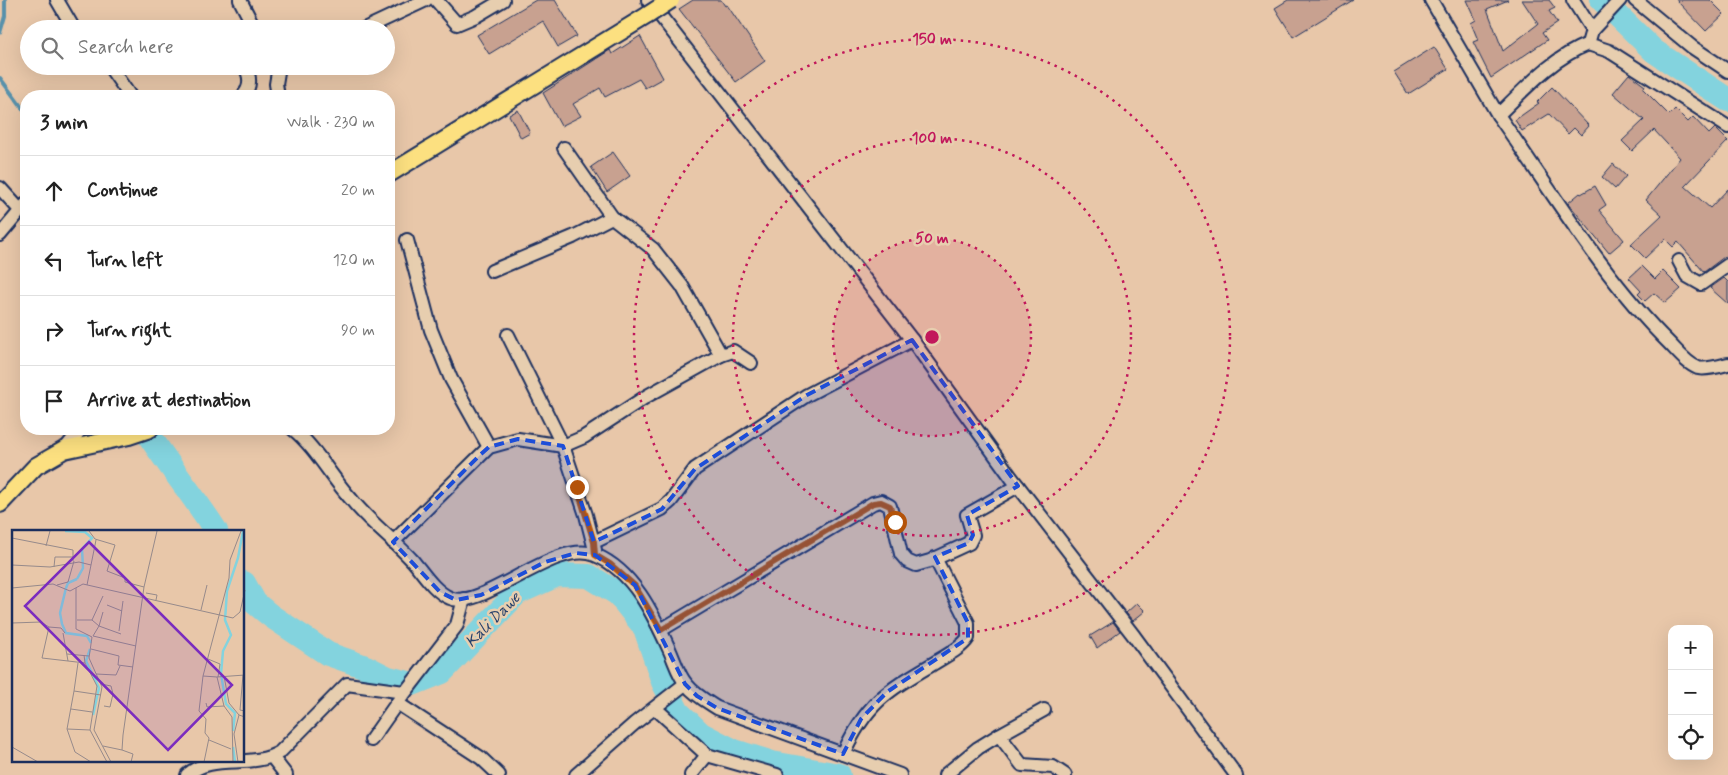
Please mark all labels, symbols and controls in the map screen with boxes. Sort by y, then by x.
search box [20,20,395,75]
text: 150 m [912,30,952,50]
icon: search [38,34,66,62]
text: Search here [78,35,174,60]
text: 3 min [40,109,88,137]
text: Walk · 230 m [287,112,375,133]
text: 100 m [912,129,952,149]
icon: ahead [40,177,68,205]
text: Continue [87,178,158,203]
text: 20 m [341,180,375,201]
text: 50 m [915,229,949,249]
icon: left [40,247,68,275]
text: Turn left [87,248,163,273]
text: 120 m [333,250,375,271]
icon: right [40,317,68,345]
text: Turn right [87,318,171,343]
text: 90 m [341,320,375,341]
centre of rings [923,328,941,346]
icon: arrive [40,387,68,415]
text: Arrive at destination [87,388,251,413]
route end [566,476,589,499]
route start [884,511,907,534]
inset map [12,530,245,762]
water label: Kali Dawe [461,587,526,652]
map controls [1668,625,1713,760]
button: + [1668,625,1713,670]
button: − [1668,670,1713,715]
button: locate [1668,715,1713,760]

